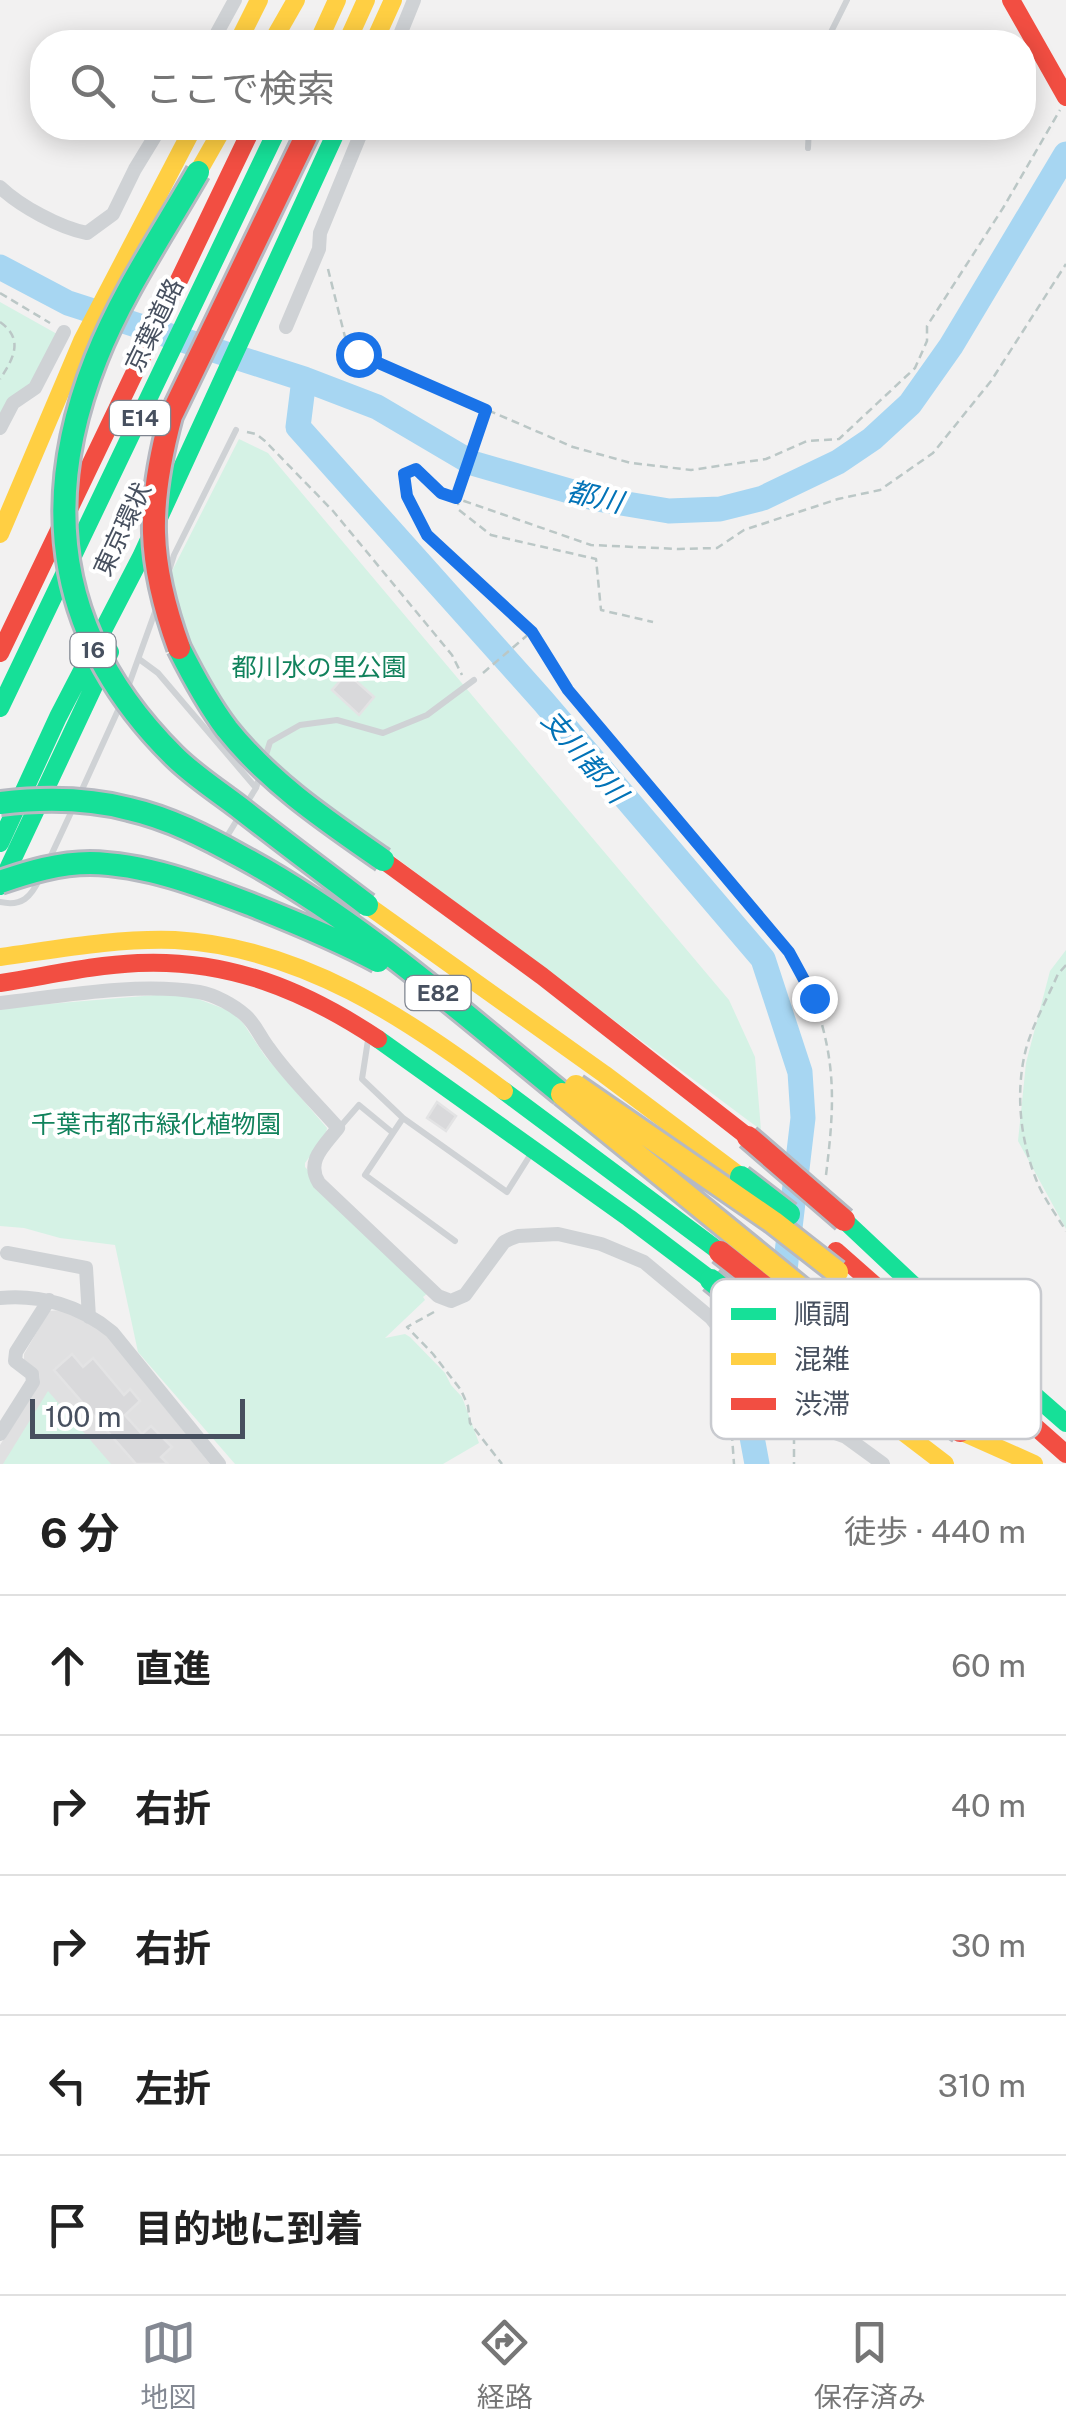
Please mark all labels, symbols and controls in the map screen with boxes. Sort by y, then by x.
search box [30,30,1036,140]
icon: search [65,58,120,113]
text: ここで検索 [145,66,335,111]
street label: 京葉道路 [119,273,189,377]
route start [336,332,382,378]
road number: E14 [110,401,170,435]
water label: 都川 [564,474,629,519]
street label: 東京環状 [87,477,157,581]
road number: 16 [70,633,116,667]
park label: 都川水の里公園 [231,652,407,682]
water label: 支川都川 [536,703,636,811]
road number: E82 [406,976,470,1010]
route end [792,976,838,1022]
park label: 千葉市都市緑化植物園 [31,1109,281,1139]
legend [711,1279,1041,1439]
text: 順調 [794,1297,850,1330]
text: 混雑 [794,1342,850,1375]
text: 渋滞 [794,1387,850,1420]
scale bar [30,1394,245,1438]
text: 100 m [45,1400,122,1433]
text: 6 分 [40,1508,119,1557]
text: 徒歩 · 440 m [844,1513,1026,1550]
icon: ahead [40,1638,95,1693]
text: 直進 [135,1646,211,1691]
text: 60 m [951,1647,1026,1684]
icon: right [40,1778,95,1833]
text: 右折 [135,1786,211,1831]
text: 40 m [951,1787,1026,1824]
icon: right [40,1918,95,1973]
text: 右折 [135,1926,211,1971]
text: 30 m [951,1927,1026,1964]
icon: left [40,2058,95,2113]
text: 左折 [135,2066,211,2111]
text: 310 m [938,2067,1026,2104]
icon: arrive [40,2198,95,2253]
text: 目的地に到着 [135,2206,363,2251]
tab: 地図 [140,2315,196,2415]
tab: 経路 [477,2315,533,2415]
tab: 保存済み [814,2315,926,2415]

